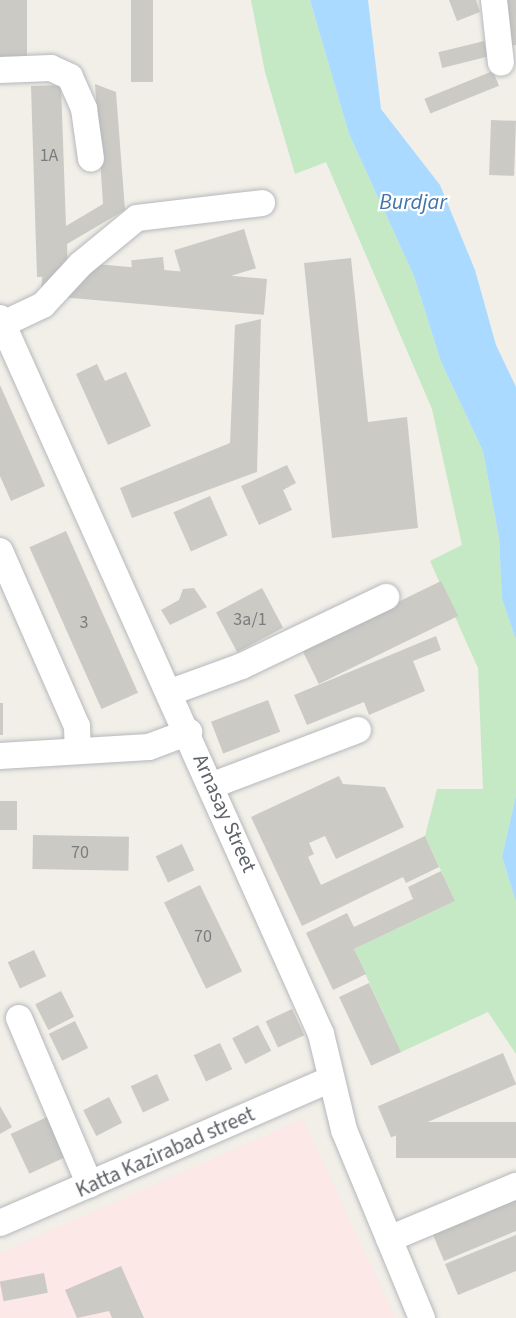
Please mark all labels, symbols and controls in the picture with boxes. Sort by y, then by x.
house number: 1A [40,145,58,167]
water label: Burdjar [379,190,447,216]
house number: 3a/1 [233,609,267,631]
house number: 3 [80,612,88,634]
street label: Arnasay Street [188,750,262,876]
house number: 70 [71,842,89,864]
house number: 70 [194,926,212,948]
street label: Katta Kazirabad street [72,1101,258,1203]

